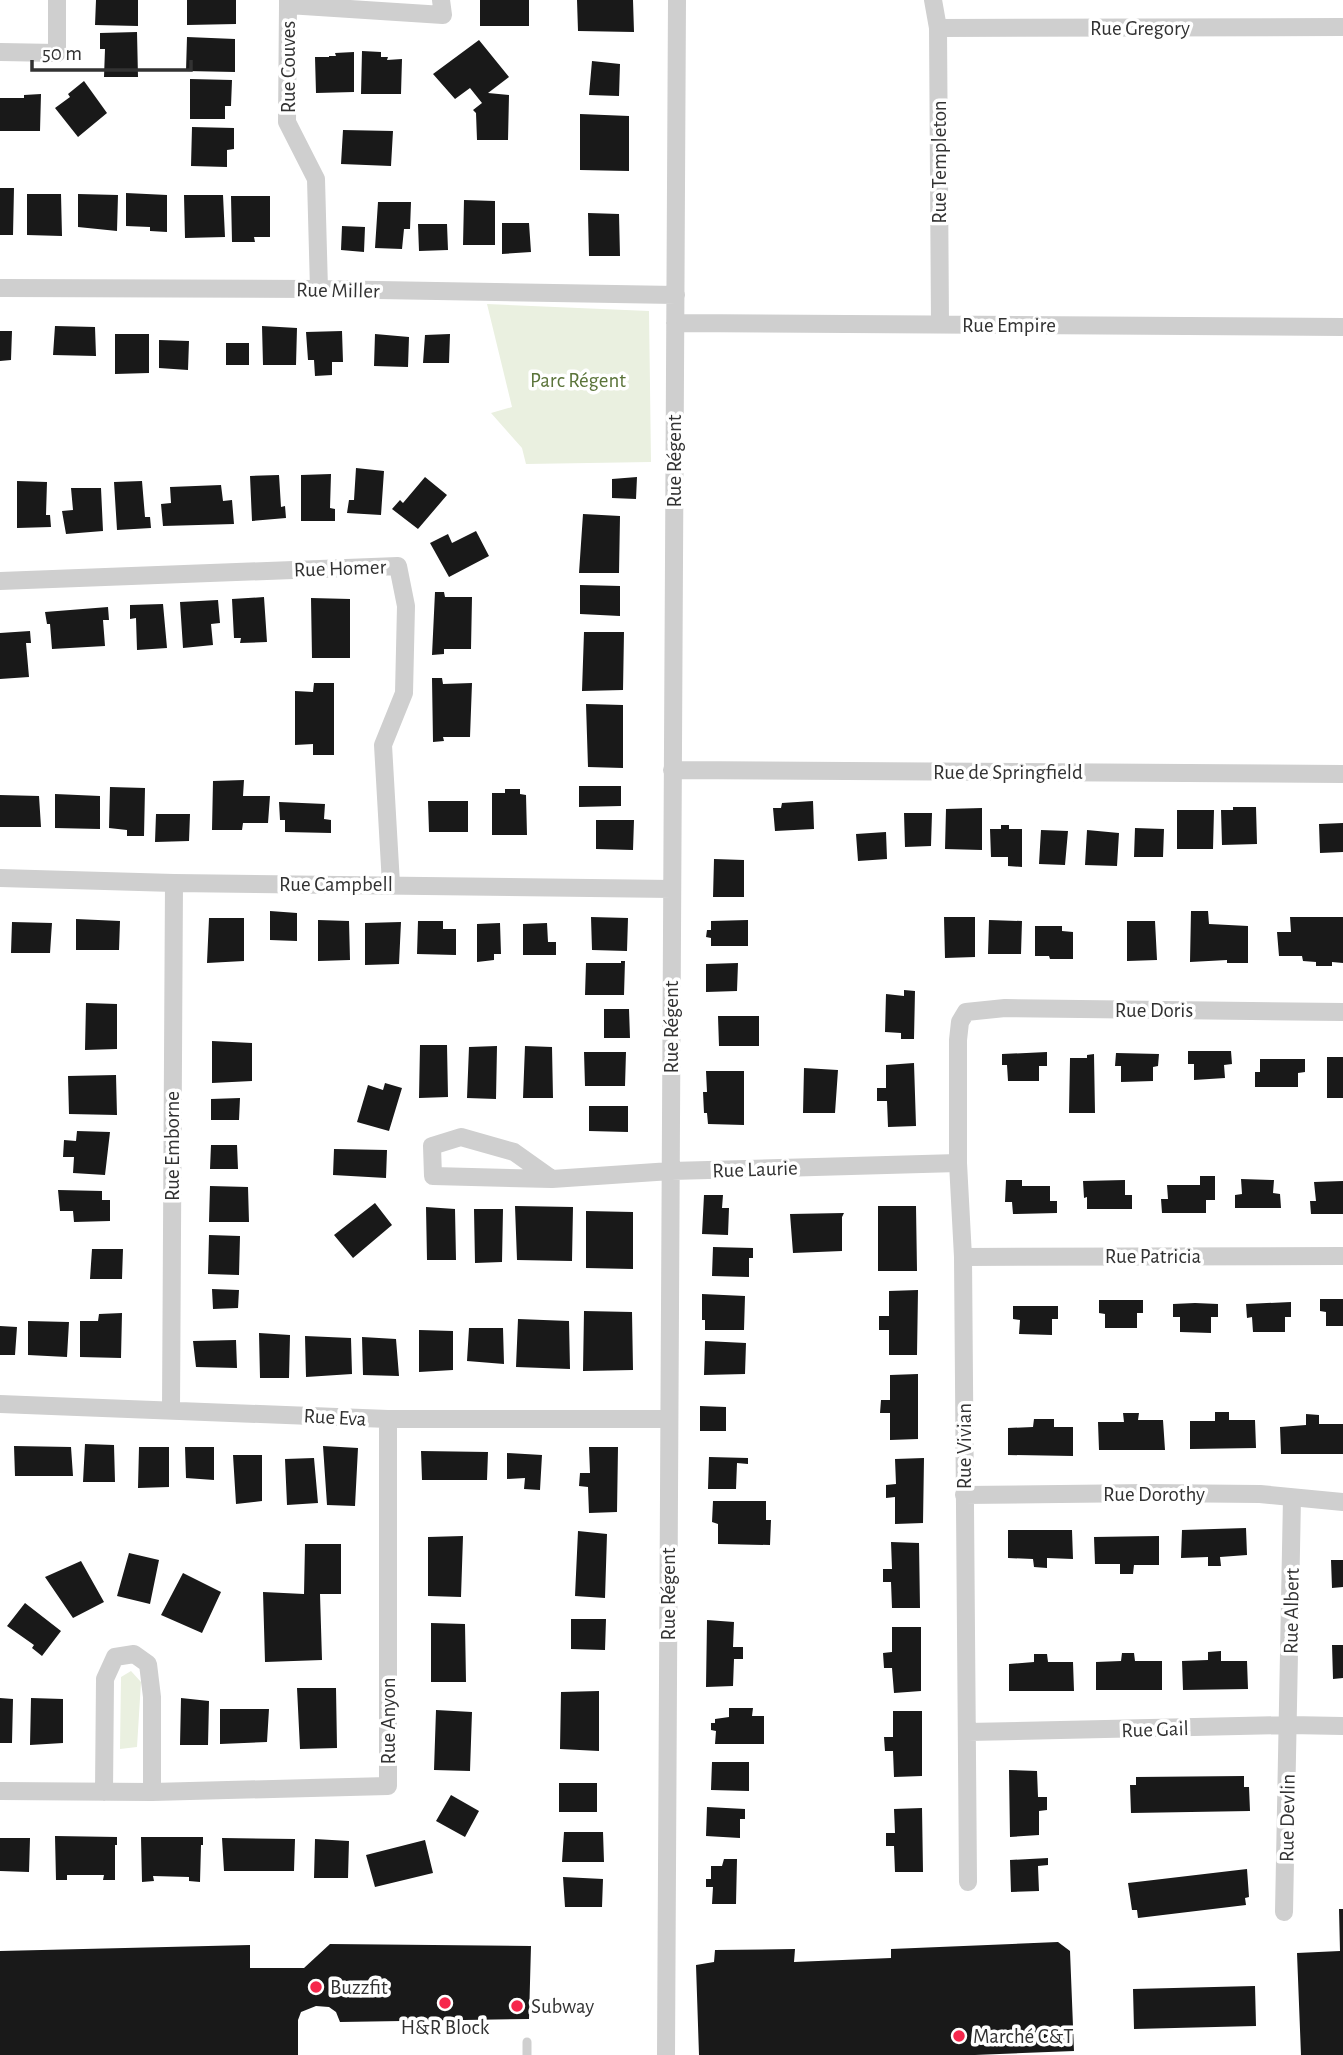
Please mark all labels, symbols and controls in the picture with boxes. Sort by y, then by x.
street label: Rue Gregory [1090,18,1190,39]
street label: Rue Couves [278,21,299,113]
scale bar [32,28,191,72]
text: 50 m [42,43,82,64]
street label: Rue Templeton [929,100,950,224]
street label: Rue Miller [296,279,380,302]
street label: Rue Empire [962,315,1056,336]
park label: Parc Régent [530,370,626,391]
street label: Rue Régent [664,414,685,507]
street label: Rue Homer [293,556,387,581]
street label: Rue de Springfield [933,762,1083,783]
street label: Rue Campbell [279,874,393,895]
street label: Rue Régent [661,980,682,1073]
street label: Rue Doris [1115,1000,1193,1021]
street label: Rue Emborne [162,1091,183,1201]
street label: Rue Laurie [712,1158,798,1181]
street label: Rue Patricia [1105,1246,1202,1267]
street label: Rue Vivian [954,1403,975,1489]
street label: Rue Eva [303,1405,367,1430]
street label: Rue Dorothy [1103,1484,1205,1505]
street label: Rue Régent [658,1547,679,1640]
street label: Rue Albert [1280,1567,1303,1654]
street label: Rue Anyon [378,1677,399,1765]
street label: Rue Gail [1121,1718,1189,1741]
street label: Rue Devlin [1276,1774,1299,1862]
place label: Buzzfit [330,1977,388,1998]
marker: Buzzfit [308,1979,324,1995]
marker: H&R Block [437,1995,453,2011]
place label: Subway [531,1996,594,2017]
marker: Subway [509,1998,525,2014]
place label: H&R Block [401,2017,490,2038]
place label: Marché C&T [973,2026,1074,2047]
marker: Marché C&T [951,2028,967,2044]

